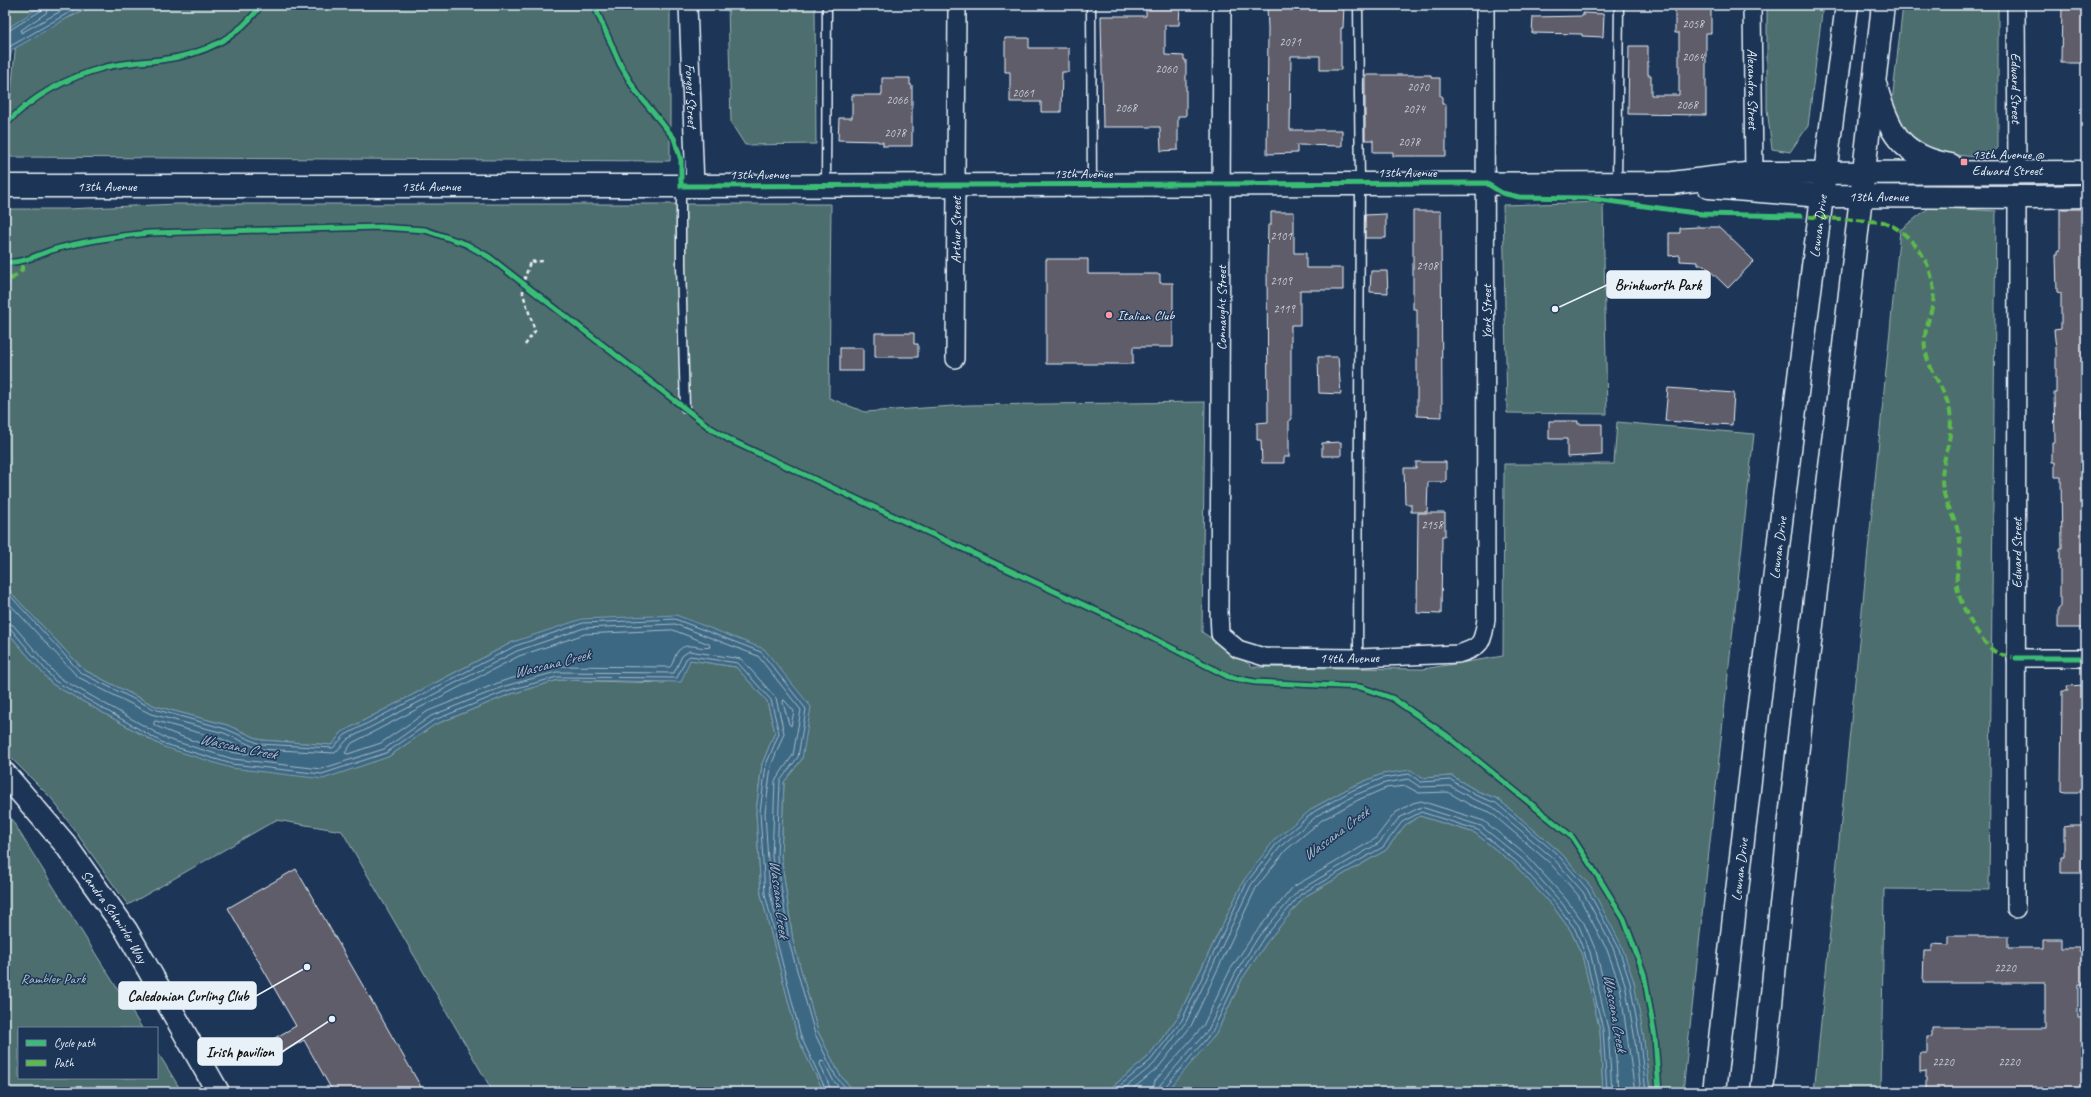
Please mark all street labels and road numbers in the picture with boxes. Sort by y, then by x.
street label: Alexandra Street [1744,49,1762,131]
street label: Edward Street [2008,53,2025,125]
street label: Forget Street [682,64,701,131]
street label: 13th Avenue [1377,164,1438,181]
street label: 13th Avenue [1053,165,1114,182]
street label: 13th Avenue [729,166,790,183]
street label: 13th Avenue [77,178,138,195]
street label: 13th Avenue [401,178,462,195]
street label: 13th Avenue [1849,188,1910,205]
street label: Lewvan Drive [1806,193,1831,259]
street label: Arthur Street [947,195,964,263]
street label: Connaught Street [1213,264,1230,350]
street label: York Street [1478,283,1495,339]
street label: Lewvan Drive [1766,514,1790,580]
street label: Edward Street [2008,516,2025,588]
street label: 14th Avenue [1320,649,1381,667]
street label: Lewvan Drive [1727,836,1752,902]
street label: Sandra Schmirler Way [78,867,152,967]

